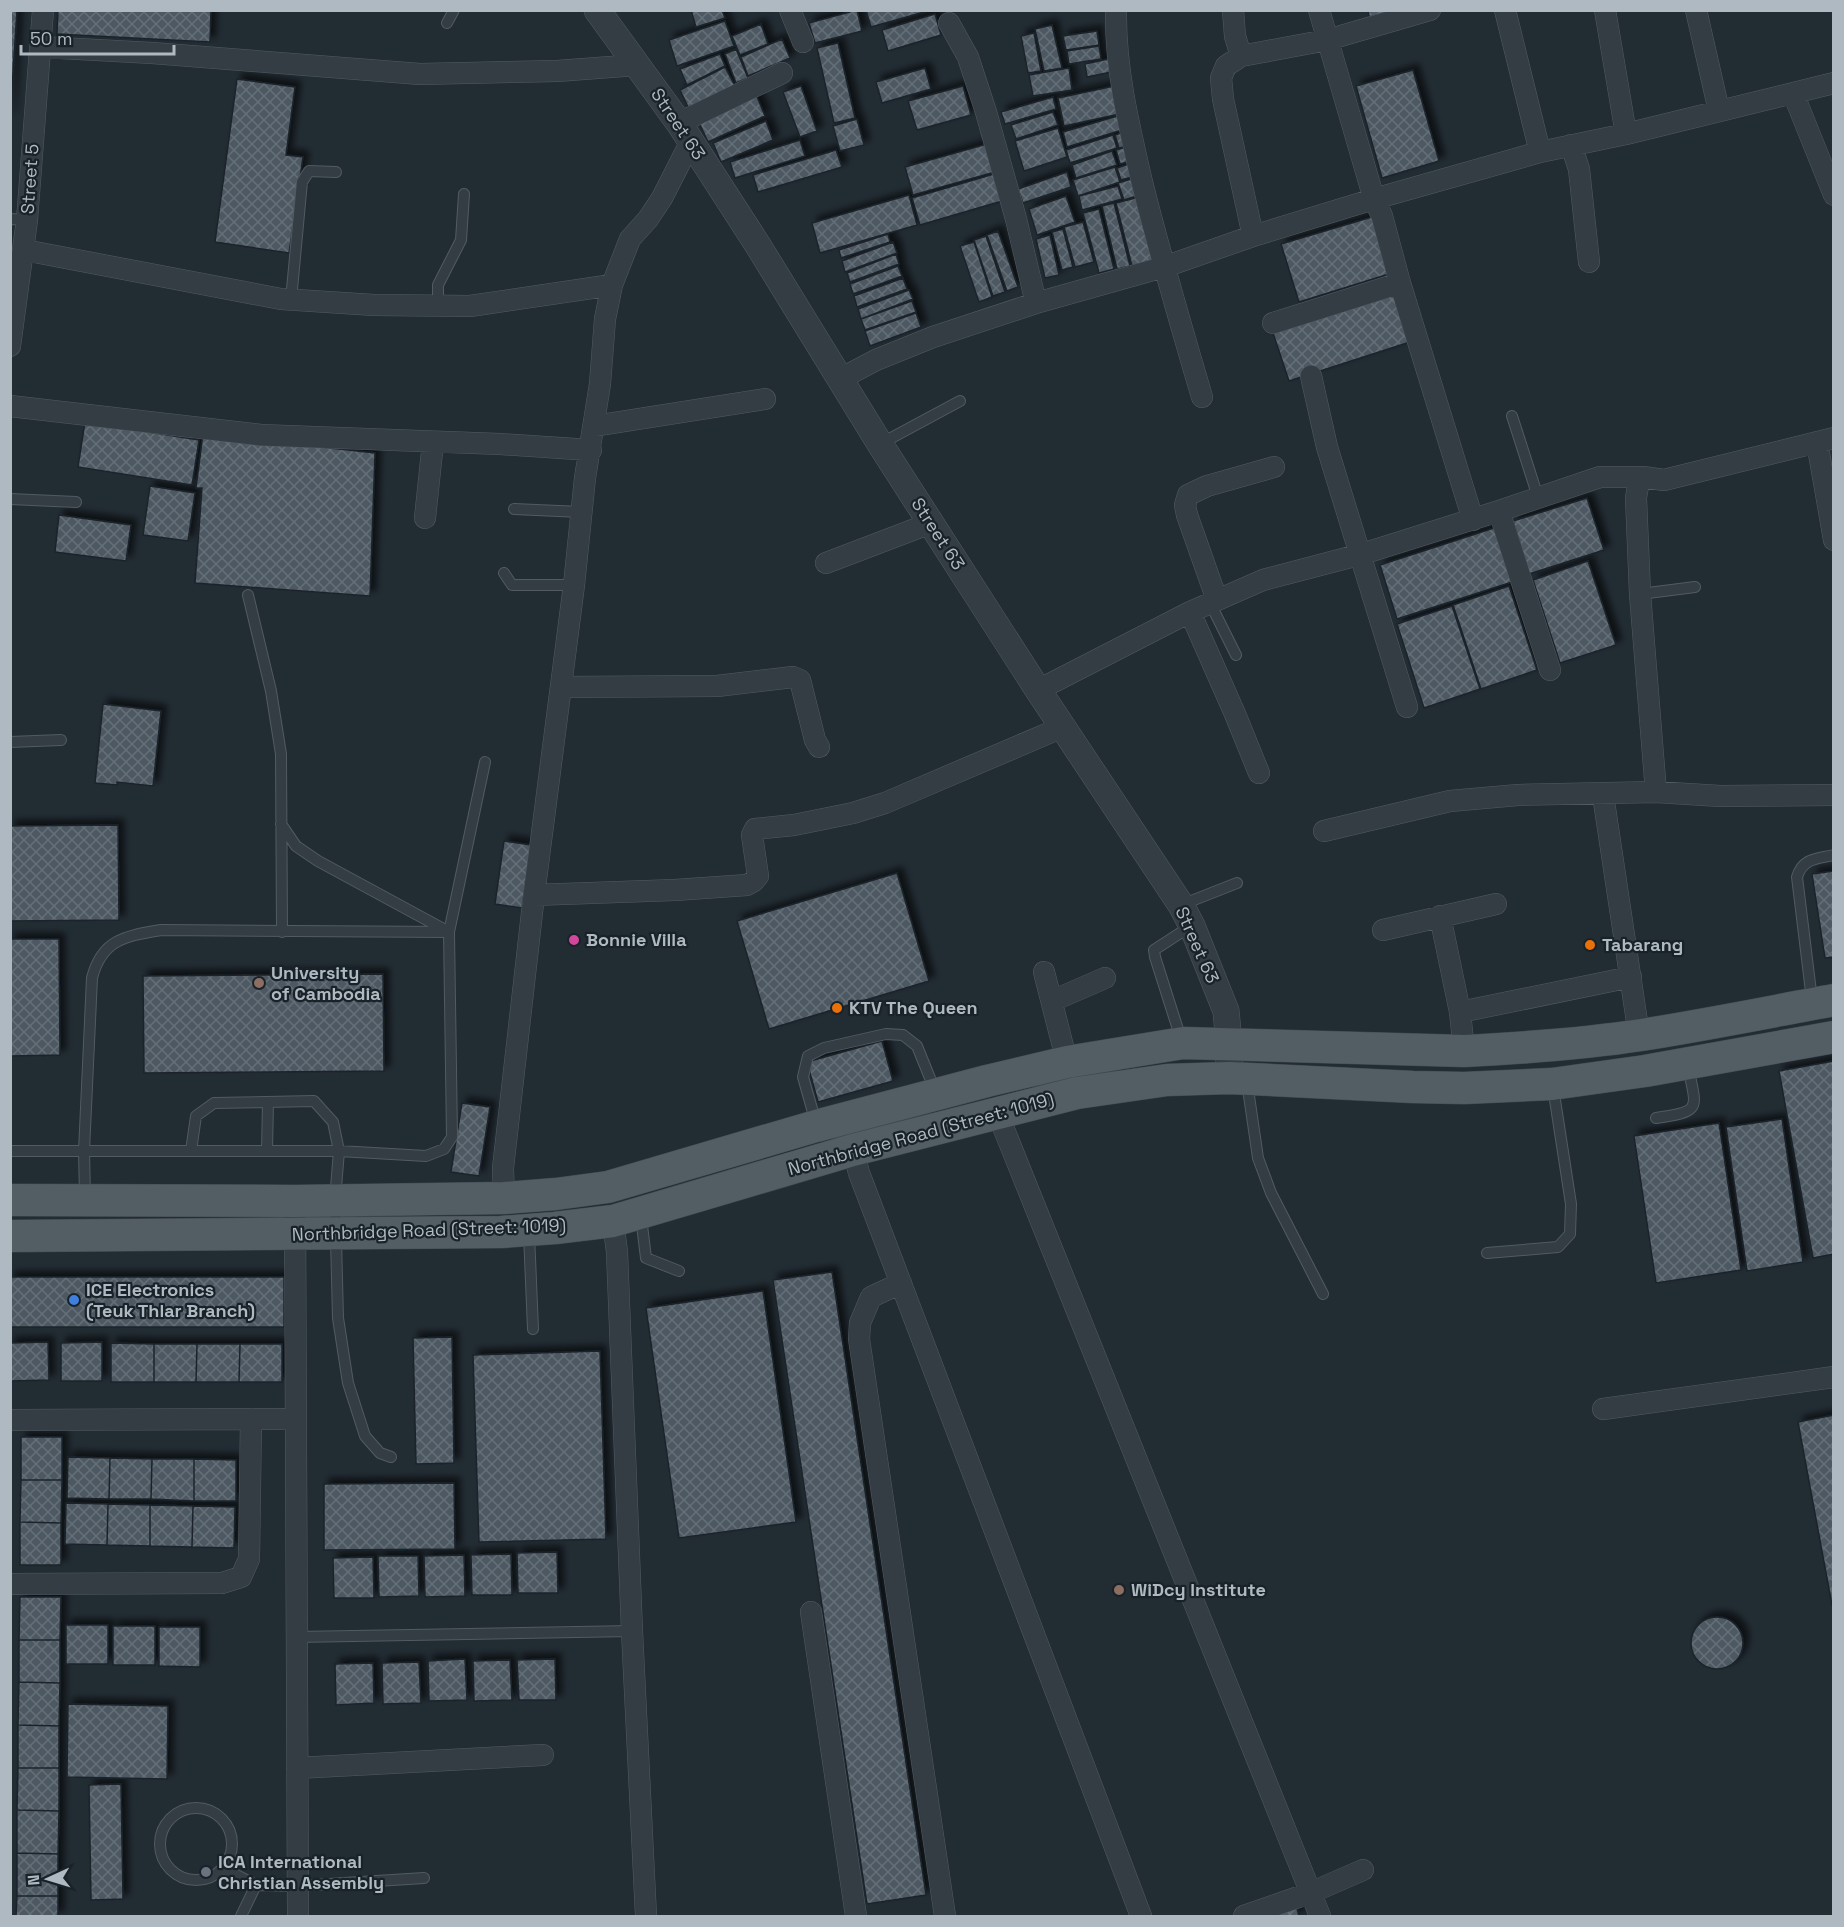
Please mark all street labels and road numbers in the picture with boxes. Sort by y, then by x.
street label: Street 63 [646,83,711,164]
street label: Street 5 [16,143,43,215]
street label: Street 63 [907,493,970,574]
street label: Street 63 [1170,903,1225,987]
street label: Northbridge Road (Street: 1019) [785,1087,1056,1180]
street label: Northbridge Road (Street: 1019) [291,1213,566,1246]

